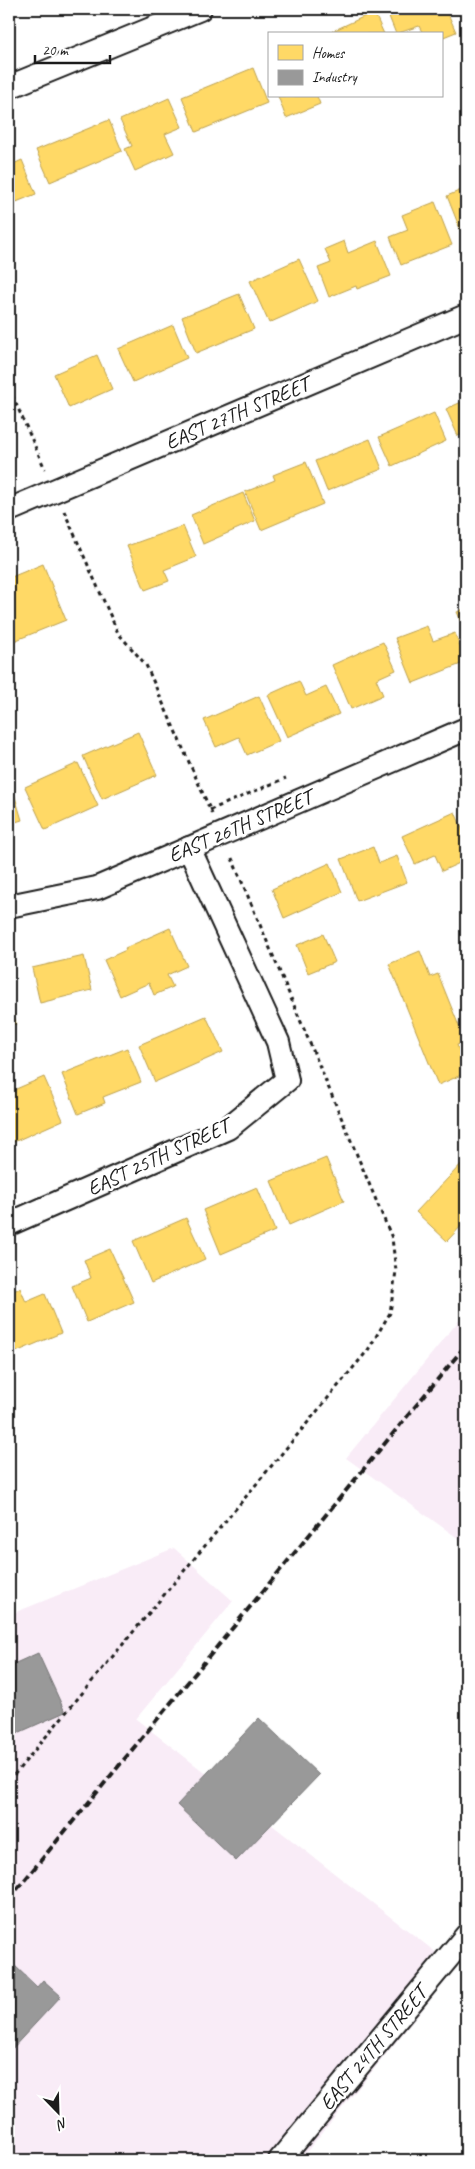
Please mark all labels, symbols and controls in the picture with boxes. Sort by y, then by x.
scale bar [35,32,110,64]
legend [268,32,442,98]
text: 20 m [42,41,69,60]
text: Homes [312,44,346,63]
text: Industry [312,68,359,87]
street label: EAST 27TH STREET [161,369,318,455]
street label: EAST 26TH STREET [164,782,321,868]
street label: EAST 25TH STREET [83,1110,238,1201]
street label: EAST 24TH STREET [314,1977,436,2115]
north arrow [32,2086,82,2136]
text: N [53,2114,70,2134]

